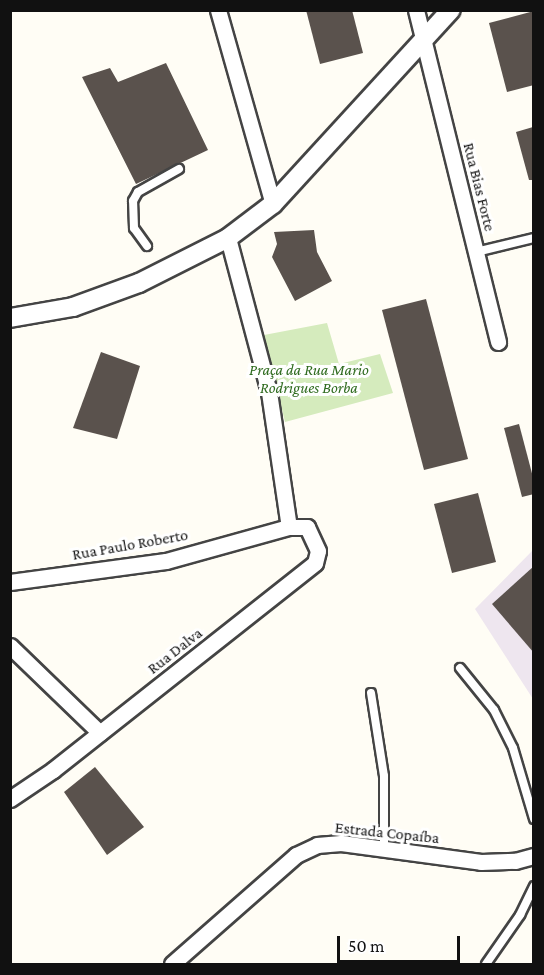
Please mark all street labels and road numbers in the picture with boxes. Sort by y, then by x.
street label: Rua Bias Forte [459,141,499,233]
street label: Rua Paulo Roberto [71,525,189,565]
street label: Rua Dalva [144,624,206,678]
street label: Estrada Copaíba [334,818,440,848]

